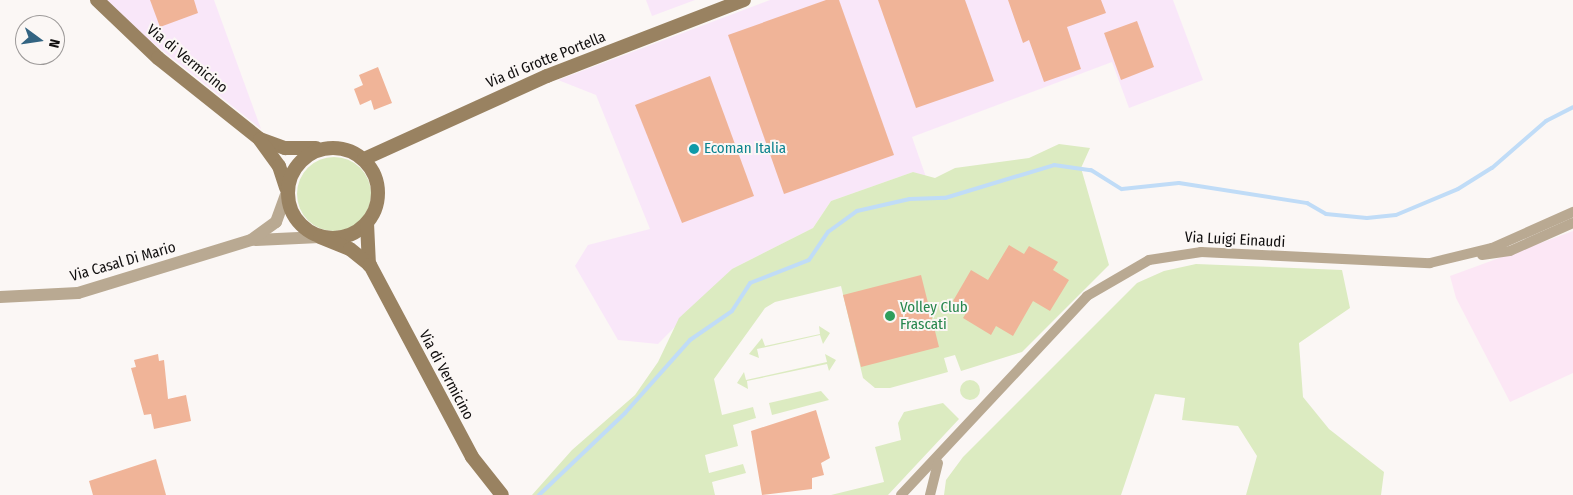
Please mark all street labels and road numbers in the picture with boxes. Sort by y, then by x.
street label: Via di Vermicino [143,21,231,97]
street label: Via di Grotte Portella [484,28,608,92]
street label: Via Luigi Einaudi [1184,228,1286,252]
street label: Via Casal Di Mario [68,238,178,286]
street label: Via di Vermicino [415,327,477,423]

